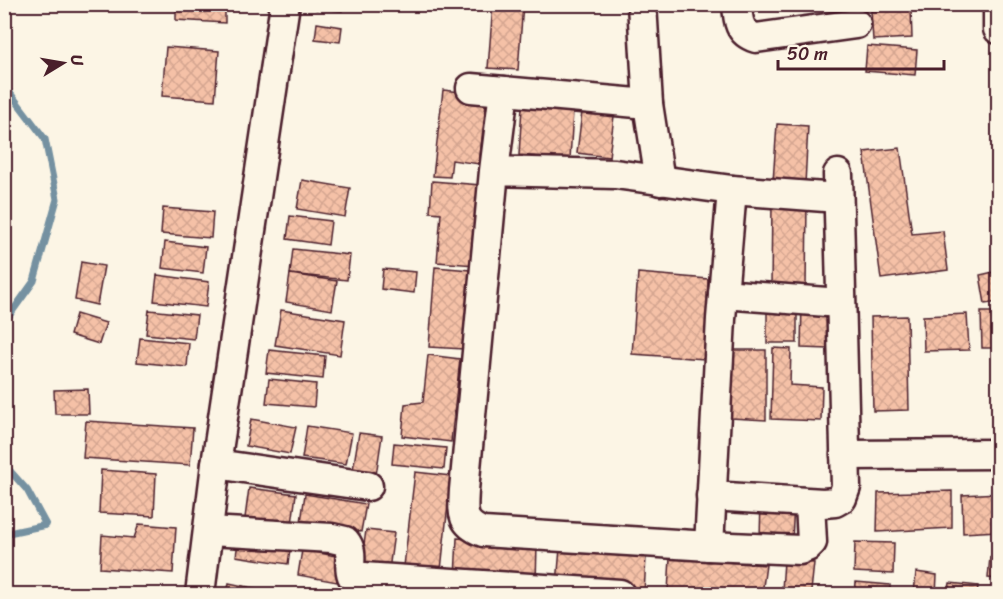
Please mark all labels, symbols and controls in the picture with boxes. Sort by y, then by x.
north arrow [33,33,93,93]
scale bar [778,33,944,71]
text: 50 m [787,38,828,70]
text: U [62,52,93,70]

